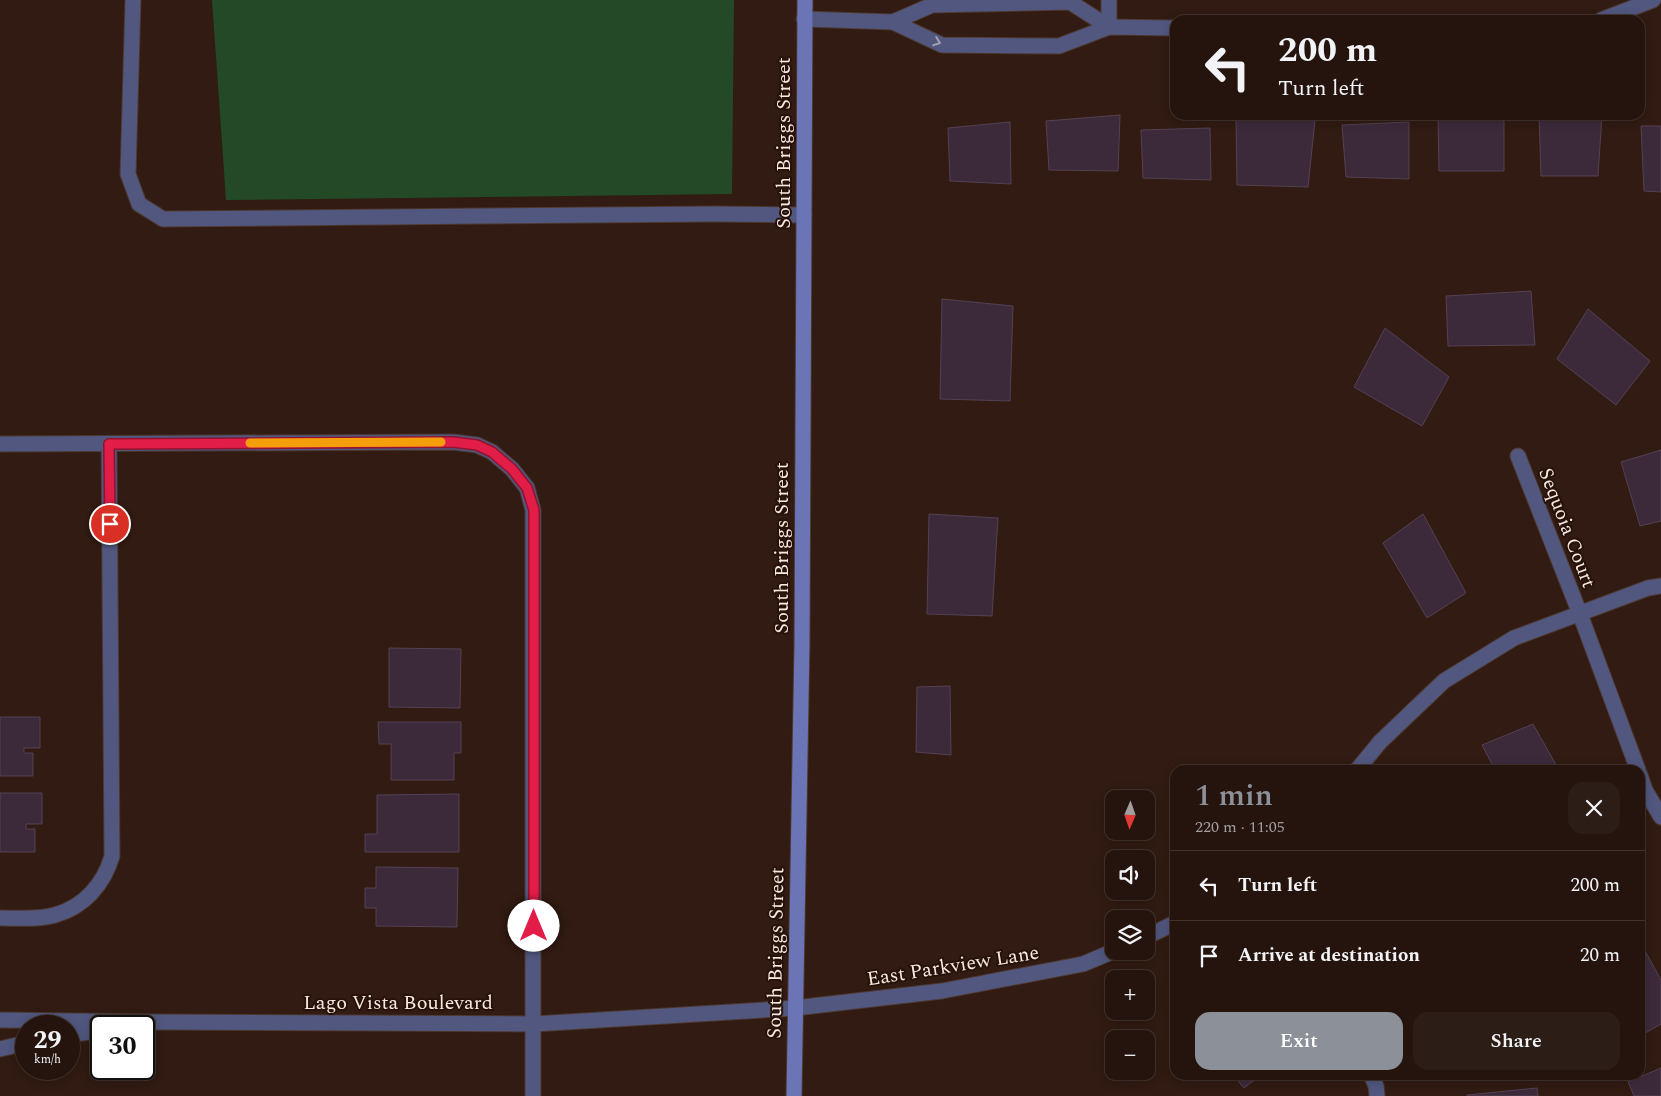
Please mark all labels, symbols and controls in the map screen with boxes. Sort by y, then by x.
text: 200 m [1278,24,1377,77]
icon: left [1195,35,1260,100]
one-way arrow [932,36,941,46]
street label: South Briggs Street [769,57,799,229]
text: Turn left [1278,72,1364,105]
street label: South Briggs Street [767,462,797,634]
street label: Sequoia Court [1530,464,1604,592]
pin [89,503,131,545]
icon: arrive [96,510,124,538]
text: 1 min [1195,773,1273,819]
button: close [1568,782,1620,834]
north arrow [1105,790,1155,840]
map controls [1105,790,1155,1080]
text: 220 m · 11:05 [1195,815,1285,839]
button: sound [1105,850,1155,900]
street label: South Briggs Street [760,867,792,1039]
text: Turn left [1238,871,1317,900]
text: 200 m [1570,871,1620,900]
icon: left [1195,872,1223,900]
position arrow [507,899,559,951]
button: layers [1105,910,1155,960]
street label: East Parkview Lane [865,938,1041,994]
text: Arrive at destination [1238,941,1420,970]
text: 20 m [1580,941,1620,970]
icon: arrive [1195,942,1223,970]
button: + [1105,970,1155,1020]
street label: Lago Vista Boulevard [303,988,493,1018]
button: Exit [1195,1012,1403,1070]
button: Share [1413,1012,1620,1070]
speed limit sign: 30 [90,1015,155,1080]
text: 29 [33,1022,62,1060]
button: − [1105,1030,1155,1080]
text: km/h [34,1050,61,1069]

